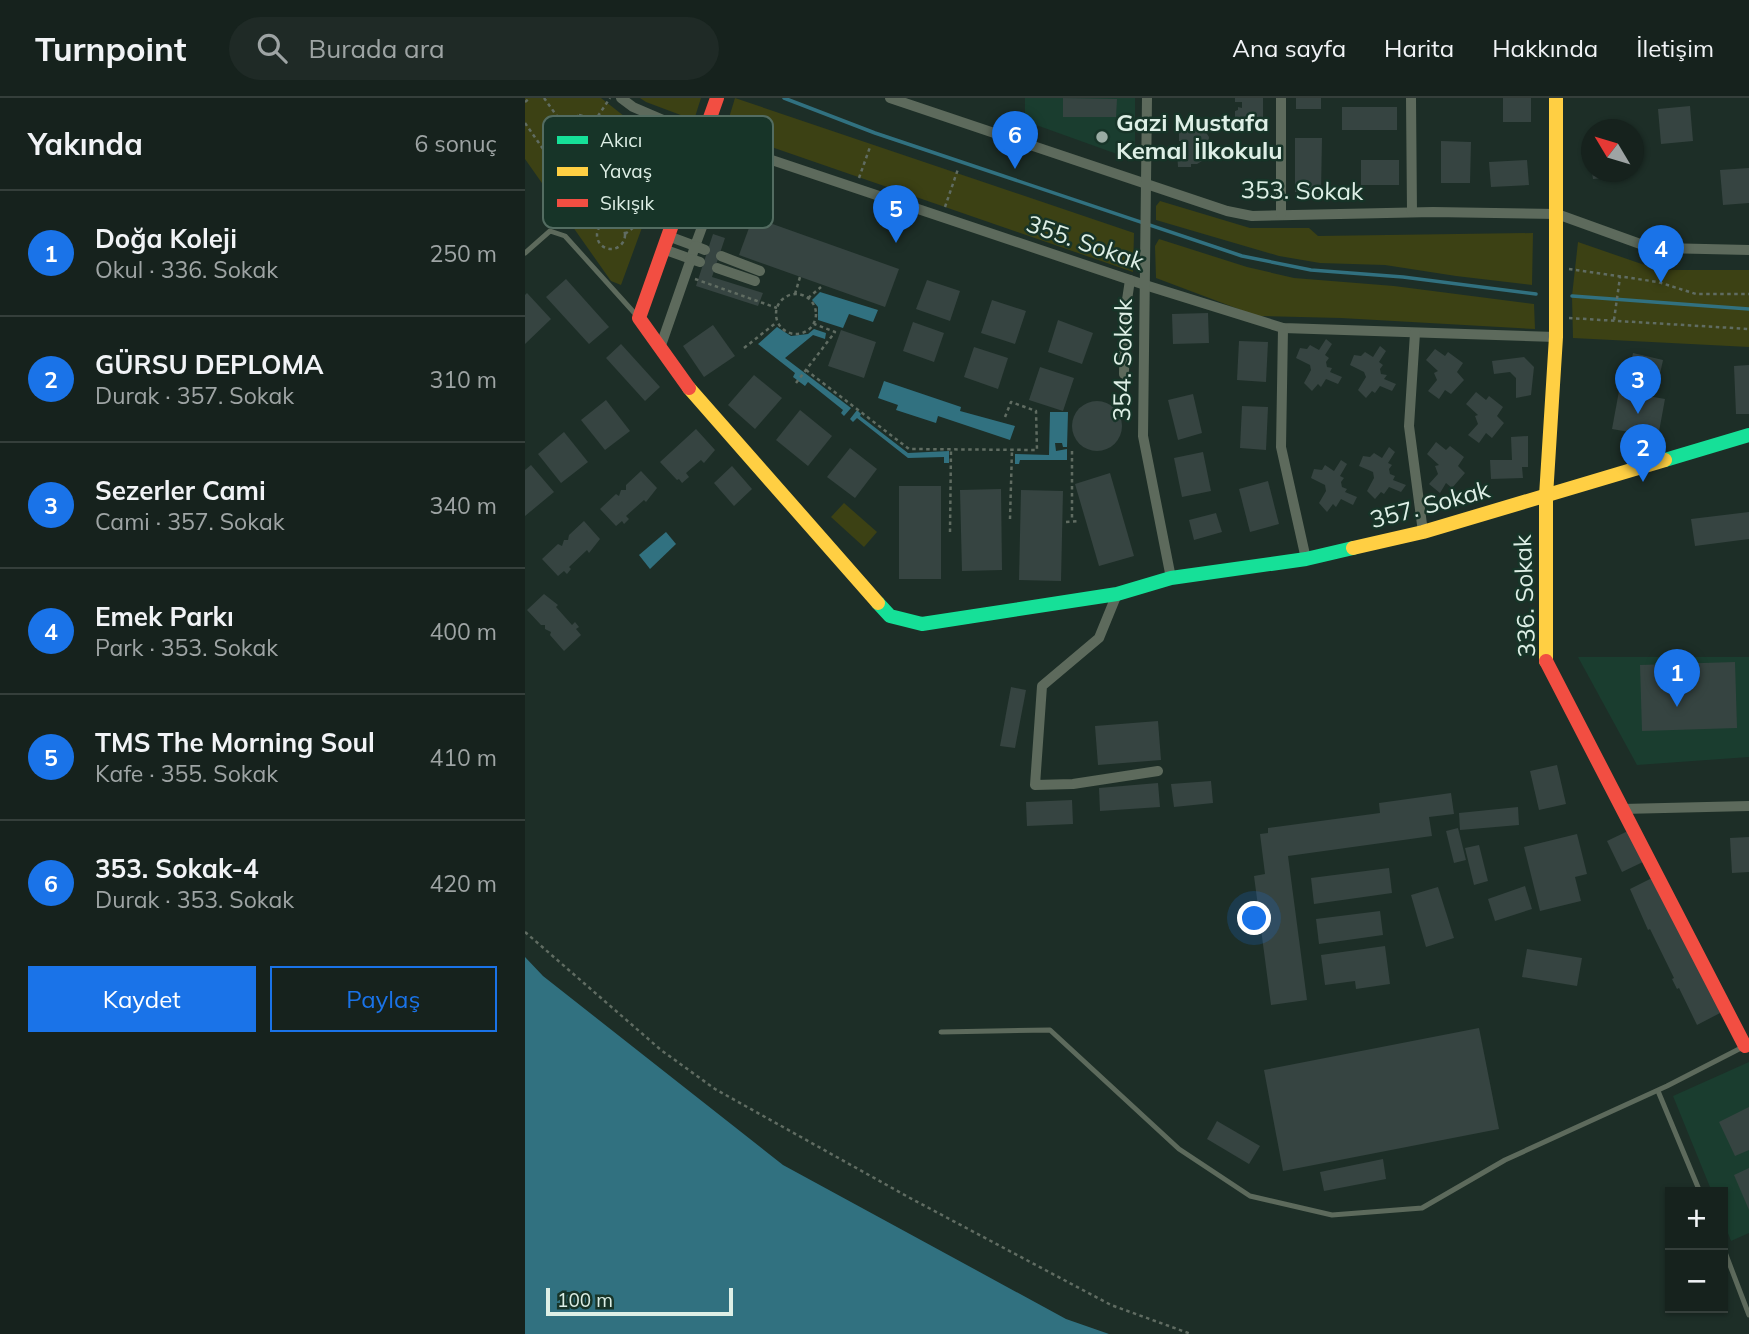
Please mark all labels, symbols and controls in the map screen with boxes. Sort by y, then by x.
search box [229,17,719,80]
text: Turnpoint [35,28,187,69]
icon: search [253,29,291,67]
text: Burada ara [309,32,445,65]
text: Ana sayfa [1232,33,1346,63]
text: Harita [1384,33,1454,63]
text: Hakkında [1492,33,1598,63]
text: İletişim [1636,33,1714,63]
place label: Gazi Mustafa Kemal İlkokulu [1116,107,1283,165]
pin: 6 [992,111,1038,169]
legend [543,116,773,228]
north arrow [1581,119,1644,182]
text: Yakında [28,125,143,163]
text: Akıcı [600,128,642,152]
text: 6 sonuç [415,129,497,158]
marker: Gazi Mustafa Kemal İlkokulu [1094,129,1110,145]
text: Yavaş [599,159,652,183]
street label: 353. Sokak [1240,174,1364,206]
pin: 5 [873,185,919,243]
text: Sıkışık [600,191,655,215]
street label: 355. Sokak [1022,208,1149,276]
text: Doğa Koleji [95,222,237,255]
pin: 4 [1638,225,1684,283]
text: 1 [44,239,58,268]
text: 250 m [429,239,497,268]
text: Okul · 336. Sokak [95,255,278,284]
street label: 354. Sokak [1106,298,1138,422]
text: GÜRSU DEPLOMA [95,348,324,381]
pin: 3 [1615,356,1661,414]
text: 2 [44,365,58,394]
text: 310 m [429,365,497,394]
text: Durak · 357. Sokak [95,381,294,410]
pin: 2 [1620,424,1666,482]
text: Sezerler Cami [95,474,266,507]
street label: 357. Sokak [1367,474,1493,534]
text: 3 [44,491,58,520]
text: 340 m [429,491,497,520]
text: Cami · 357. Sokak [95,507,285,536]
street label: 336. Sokak [1507,534,1541,658]
text: Emek Parkı [95,600,234,633]
text: 4 [44,617,58,646]
text: 400 m [429,617,497,646]
text: Park · 353. Sokak [95,633,278,662]
pin: 1 [1654,649,1700,707]
text: TMS The Morning Soul [95,726,375,759]
text: 5 [44,743,58,772]
text: 410 m [429,743,497,772]
text: Kafe · 355. Sokak [95,759,278,788]
text: 353. Sokak-4 [95,852,259,885]
text: 6 [44,869,58,898]
text: 420 m [429,869,497,898]
text: Durak · 353. Sokak [95,885,294,914]
your location [1237,901,1271,935]
button: Kaydet [28,966,256,1032]
button: Paylaş [270,966,497,1032]
map controls [1665,1187,1728,1313]
button: + [1665,1187,1728,1250]
button: − [1665,1250,1728,1313]
scale bar [546,1285,733,1317]
text: 100 m [557,1288,613,1312]

